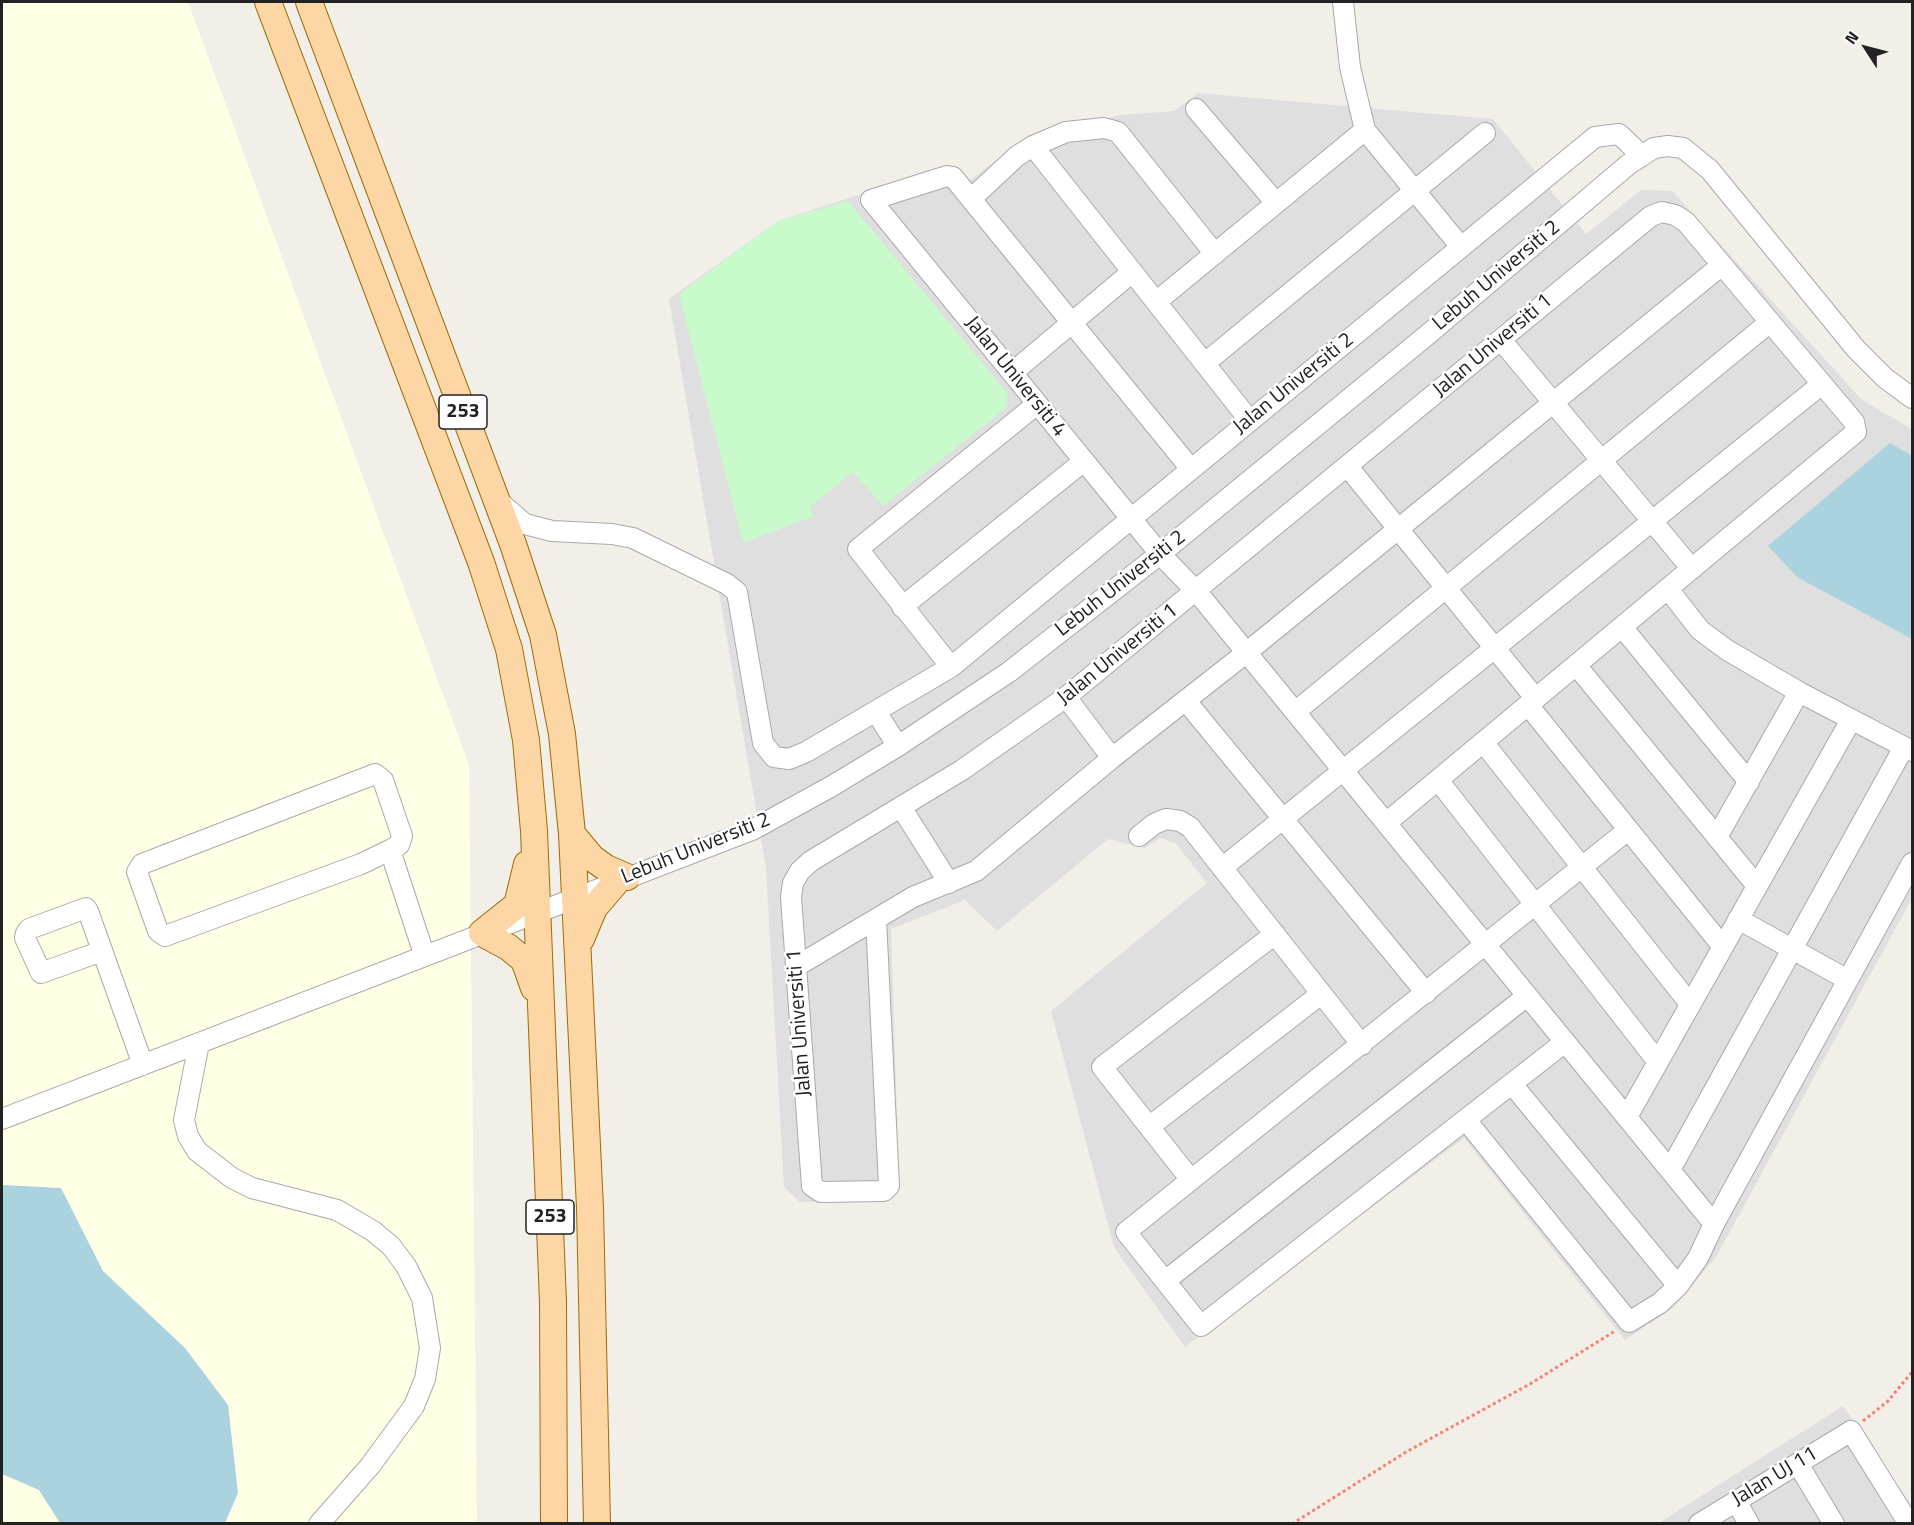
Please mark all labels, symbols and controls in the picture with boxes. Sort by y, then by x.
north arrow [1836,18,1896,78]
text: N [1838,26,1864,49]
street label: Lebuh Universiti 2 [1428,215,1566,337]
street label: Jalan Universiti 1 [1428,289,1558,403]
street label: Jalan Universiti 4 [959,312,1071,442]
street label: Jalan Universiti 2 [1229,328,1359,440]
road number: 253 [439,395,487,429]
street label: Lebuh Universiti 2 [1051,525,1191,643]
street label: Jalan Universiti 1 [1053,599,1183,711]
street label: Lebuh Universiti 2 [618,808,774,890]
street label: Jalan Universiti 1 [782,948,818,1098]
road number: 253 [526,1200,574,1234]
street label: Jalan UJ 11 [1728,1442,1822,1512]

